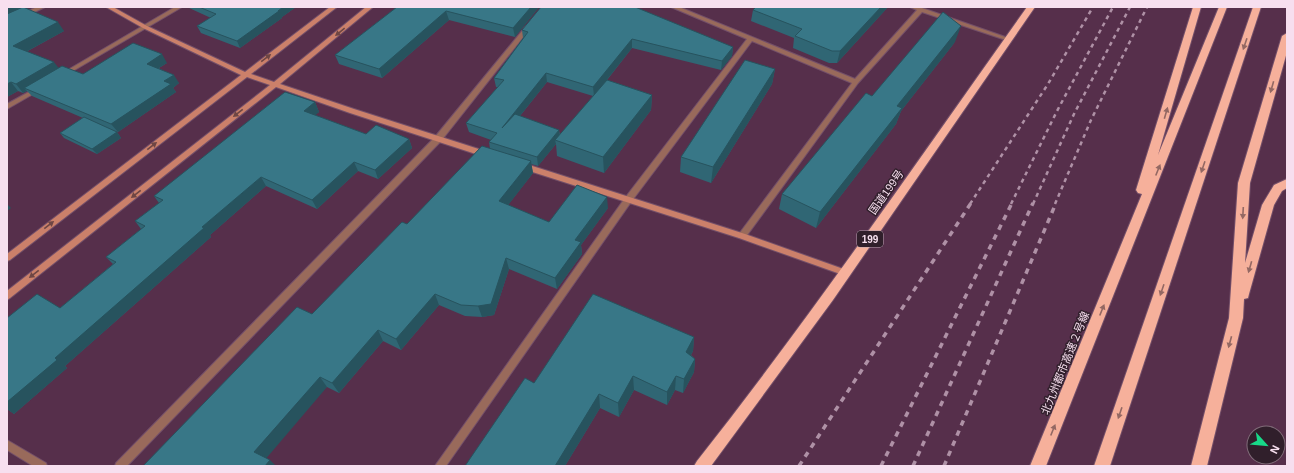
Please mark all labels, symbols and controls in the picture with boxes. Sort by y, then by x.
one-way arrow [334,27,345,36]
one-way arrow [1242,38,1248,50]
one-way arrow [261,55,271,63]
one-way arrow [1269,82,1275,94]
one-way arrow [1163,107,1169,119]
one-way arrow [233,109,244,118]
one-way arrow [146,142,157,150]
one-way arrow [1200,161,1206,173]
one-way arrow [1155,163,1161,175]
street label: 国道199号 [866,168,906,216]
one-way arrow [131,189,142,198]
one-way arrow [1239,207,1246,219]
one-way arrow [44,222,54,230]
road number: 199 [857,231,883,247]
one-way arrow [1247,262,1253,274]
one-way arrow [29,270,40,278]
one-way arrow [1158,285,1164,297]
one-way arrow [1099,303,1105,315]
street label: 北九州都市高速２号線 [1039,310,1091,416]
one-way arrow [1227,337,1233,349]
one-way arrow [1116,408,1122,420]
one-way arrow [1050,423,1056,435]
north arrow [1246,425,1286,465]
text: N [1268,443,1282,456]

